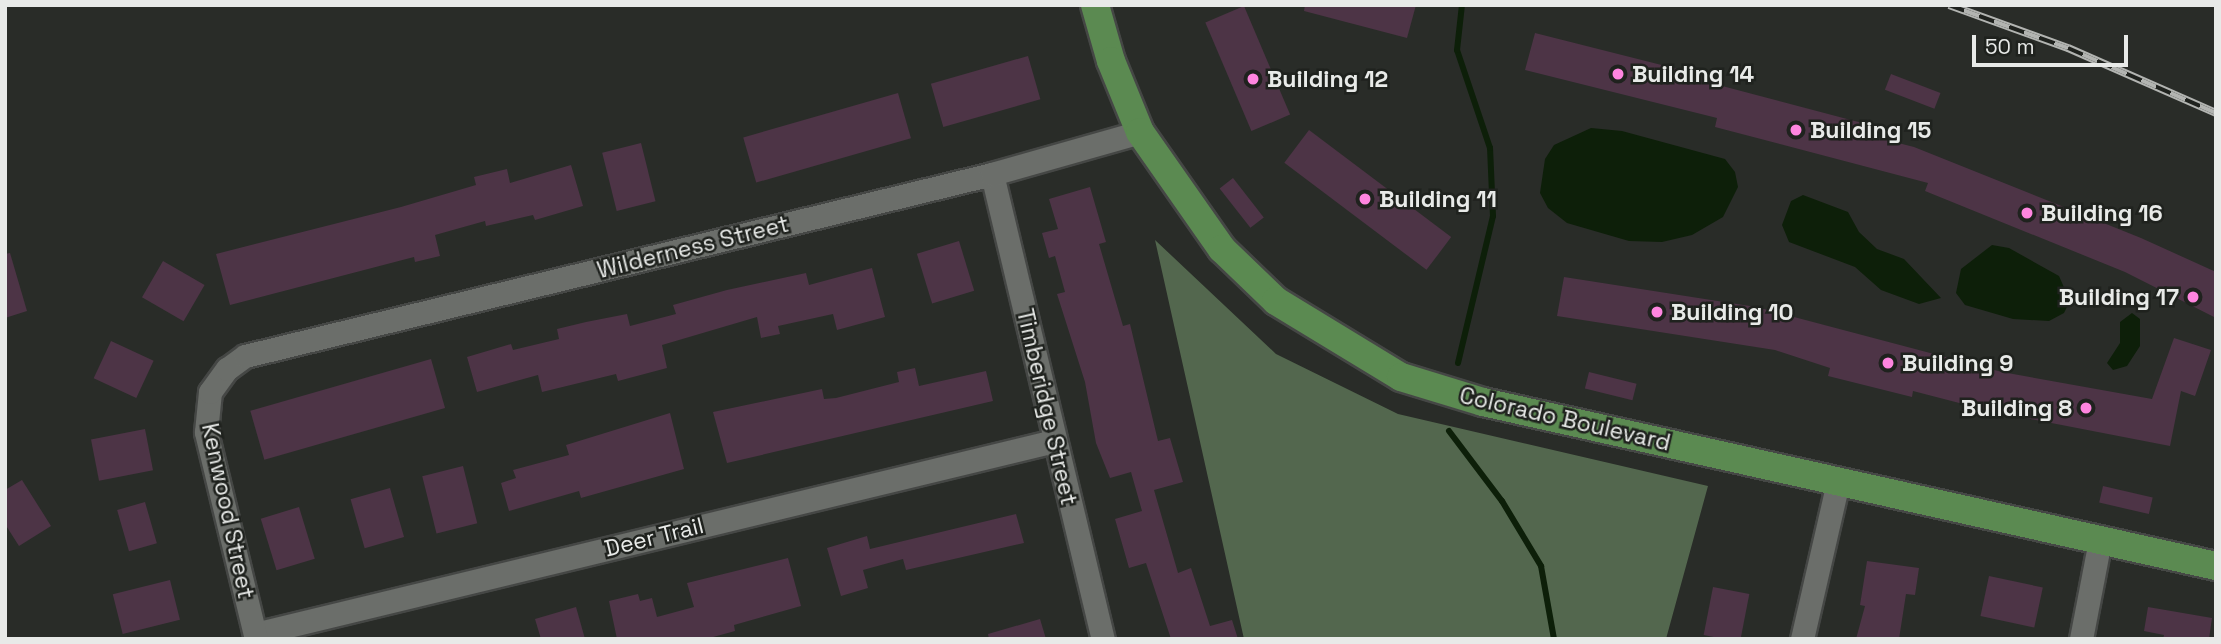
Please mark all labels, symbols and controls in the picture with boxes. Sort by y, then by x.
scale bar [1976,21,2132,65]
text: 50 m [1985,33,2035,60]
place label: Building 14 [1632,60,1754,88]
place label: Building 12 [1267,65,1388,93]
marker: Building 14 [1610,66,1626,82]
marker: Building 12 [1245,71,1261,87]
place label: Building 15 [1810,116,1931,144]
marker: Building 15 [1788,122,1804,138]
place label: Building 11 [1379,185,1497,213]
marker: Building 11 [1357,191,1373,207]
place label: Building 16 [2041,199,2163,227]
marker: Building 16 [2019,205,2035,221]
street label: Wilderness Street [594,210,792,284]
place label: Building 17 [2059,283,2179,311]
marker: Building 17 [2185,289,2201,305]
place label: Building 10 [1671,298,1793,326]
marker: Building 10 [1649,304,1665,320]
street label: Timberidge Street [1011,306,1083,508]
place label: Building 9 [1902,349,2013,377]
marker: Building 9 [1880,355,1896,371]
street label: Colorado Boulevard [1457,381,1673,457]
place label: Building 8 [1961,394,2072,422]
marker: Building 8 [2078,400,2094,416]
street label: Kenwood Street [196,421,260,601]
street label: Deer Trail [601,511,707,563]

